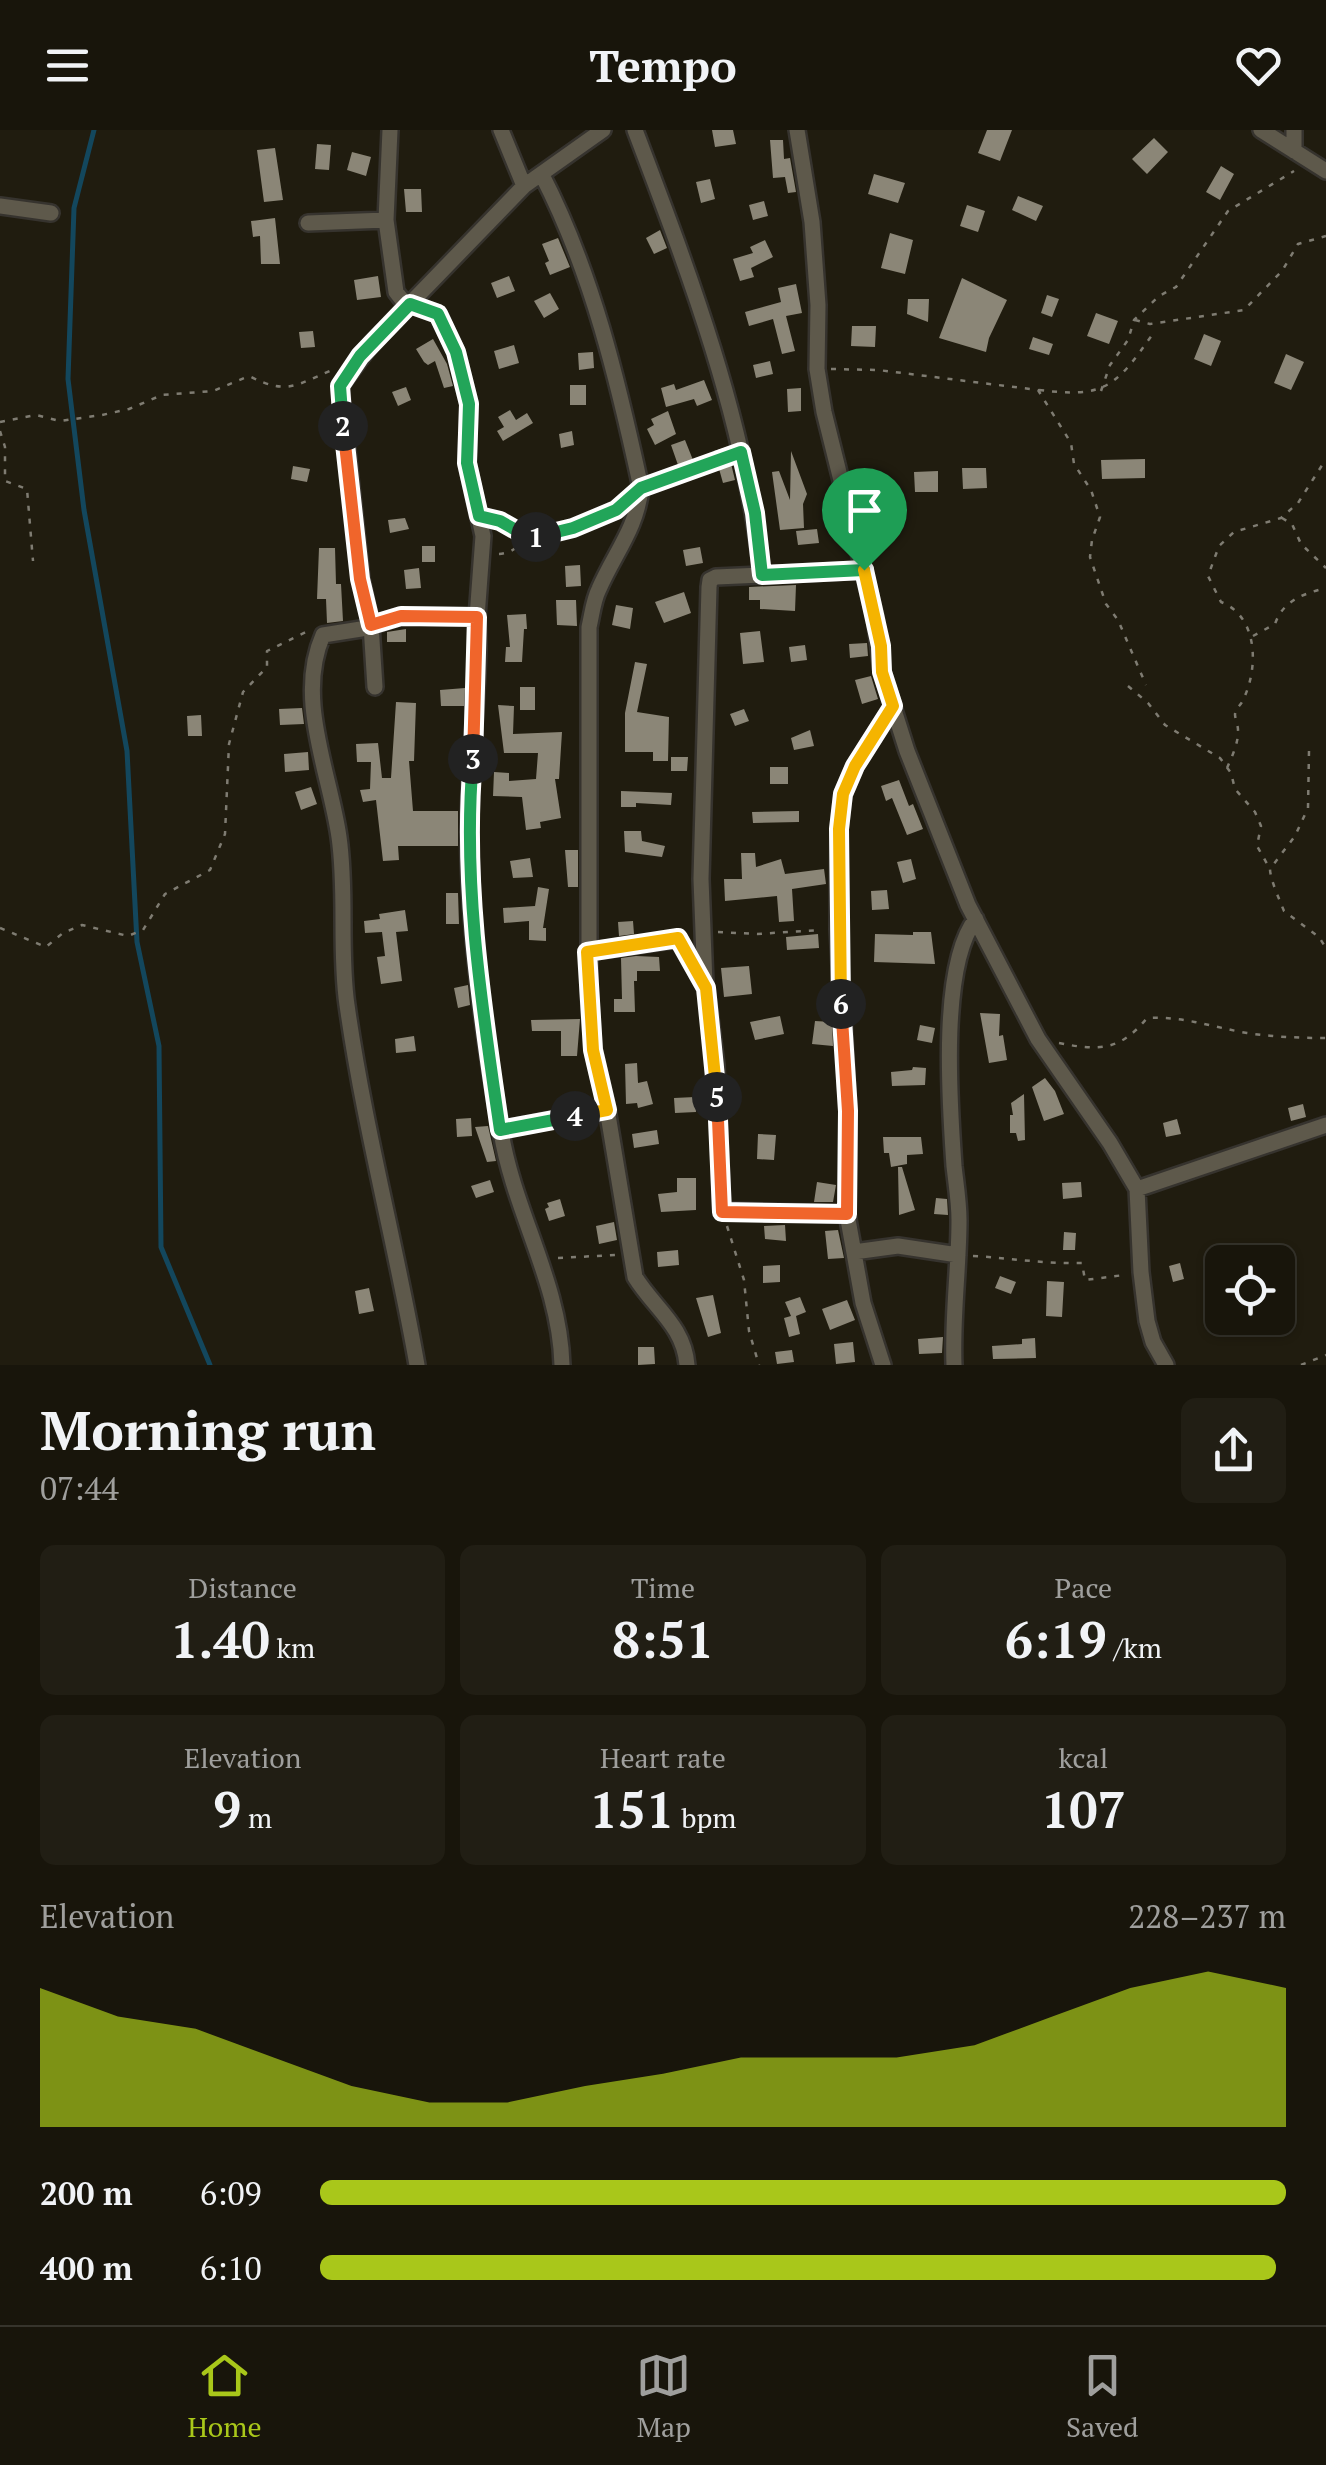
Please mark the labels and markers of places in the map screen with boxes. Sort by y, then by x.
pin: 2 [318,401,368,451]
pin [822,468,907,571]
pin: 1 [511,512,561,562]
pin: 3 [448,734,498,784]
pin: 6 [816,979,866,1029]
pin: 5 [692,1072,742,1122]
pin: 4 [550,1091,600,1141]

